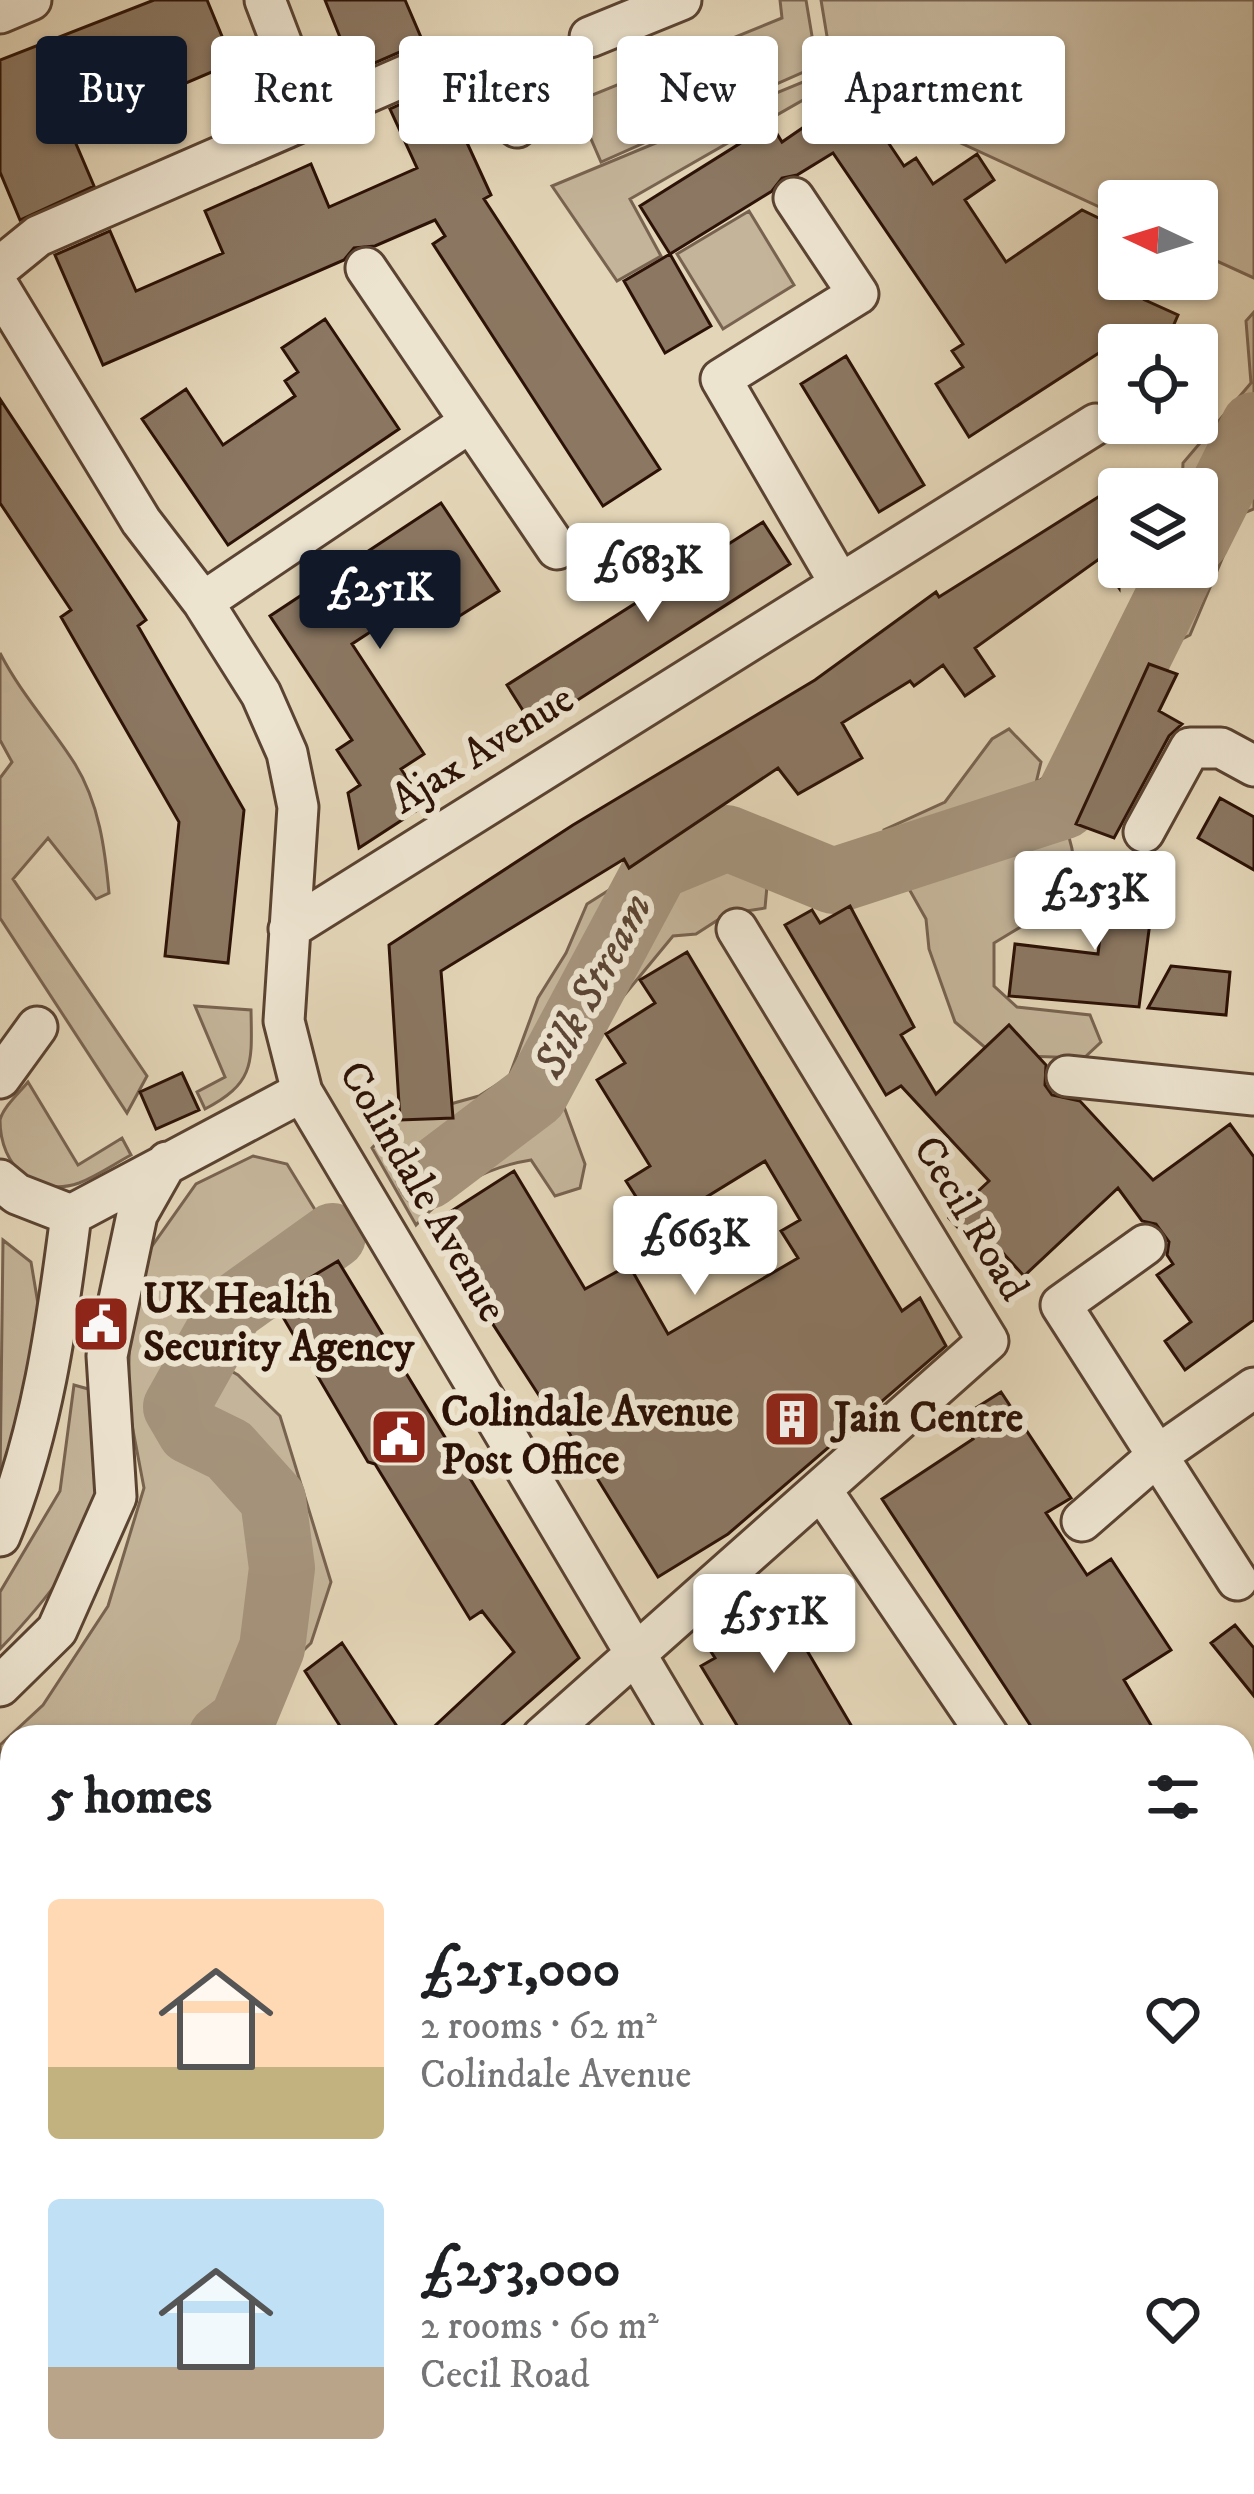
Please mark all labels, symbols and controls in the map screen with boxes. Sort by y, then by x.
chip: Buy [36,36,187,144]
chip: Rent [211,36,375,144]
chip: Filters [399,36,593,144]
chip: New [617,36,778,144]
chip: Apartment [802,36,1065,144]
north arrow [1098,180,1218,300]
map controls [1098,180,1218,588]
button: locate [1098,324,1218,444]
button: layers [1098,468,1218,588]
pin: £683K [564,523,732,625]
text: £683K [594,537,702,586]
pin: £251K [296,550,464,652]
text: £251K [326,564,434,613]
street label: Ajax Avenue [382,674,584,826]
pin: £253K [1011,851,1179,953]
text: £253K [1041,865,1149,914]
water label: Silk Stream [522,884,666,1089]
street label: Colindale Avenue [326,1052,518,1332]
street label: Cecil Road [901,1127,1039,1311]
pin: £663K [611,1196,779,1298]
text: £663K [640,1210,750,1259]
place label: UK Health Security Agency [143,1274,415,1374]
public building icon: UK Health Security Agency [70,1293,132,1355]
place label: Colindale Avenue Post Office [441,1387,733,1487]
building icon: Jain Centre [761,1388,823,1450]
place label: Jain Centre [830,1393,1023,1445]
public building icon: Colindale Avenue Post Office [368,1406,430,1468]
pin: £551K [690,1574,858,1676]
text: £551K [720,1588,828,1637]
icon: filters [1140,1764,1206,1830]
text: 5 homes [48,1765,212,1829]
text: £251,000 [420,1938,620,2002]
icon: home [144,1947,288,2091]
icon: heart [1140,1986,1206,2052]
text: 2 rooms · 62 m² [420,2002,657,2051]
text: Colindale Avenue [420,2051,691,2100]
text: £253,000 [420,2238,621,2302]
icon: home [144,2247,288,2391]
icon: heart [1140,2286,1206,2352]
text: 2 rooms · 60 m² [420,2302,659,2351]
text: Cecil Road [420,2351,590,2400]

